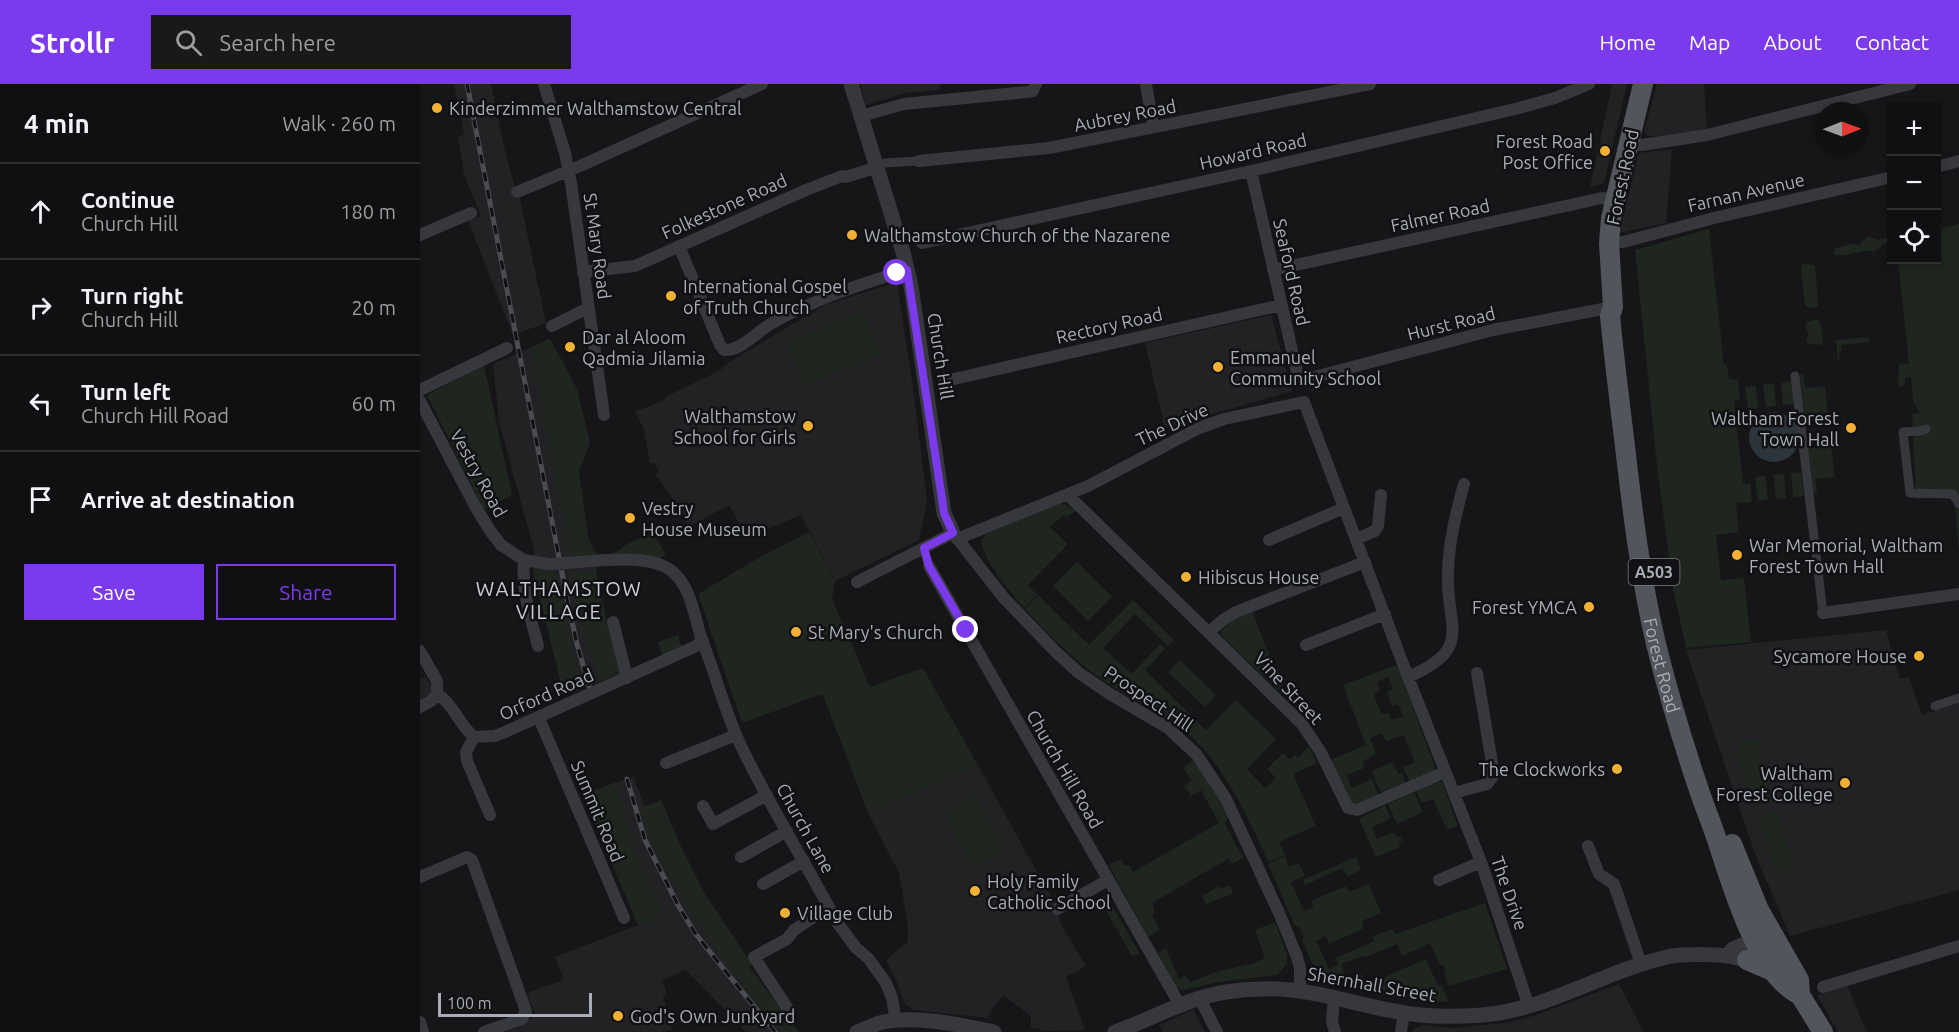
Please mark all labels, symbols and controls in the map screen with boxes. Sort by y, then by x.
search box [151,15,571,69]
icon: search [172,26,205,59]
text: Strollr [30,27,115,58]
text: Search here [220,30,336,55]
text: Home [1599,30,1656,54]
text: Map [1689,30,1730,54]
text: About [1763,30,1822,54]
text: Contact [1855,30,1929,54]
street label: Aubrey Road [1072,95,1178,135]
place label: Kinderzimmer Walthamstow Central [449,98,742,118]
marker: Kinderzimmer Walthamstow Central [430,101,444,115]
north arrow [1815,102,1869,156]
map controls [1887,102,1941,264]
button: + [1887,102,1941,156]
text: 4 min [24,109,90,138]
text: Walk · 260 m [283,112,396,135]
street label: Forest Road [1602,127,1642,227]
street label: Howard Road [1198,129,1308,173]
place label: Forest Road Post Office [1496,131,1593,172]
marker: Forest Road Post Office [1598,144,1612,158]
button: − [1887,156,1941,210]
street label: Folkestone Road [658,169,790,243]
street label: Farnan Avenue [1686,169,1806,215]
text: Continue [81,187,175,212]
street label: St Mary Road [581,192,615,300]
icon: ahead [24,195,57,228]
street label: Falmer Road [1389,195,1491,235]
text: 180 m [340,200,396,223]
button: locate [1887,210,1941,264]
text: Church Hill [81,212,178,235]
street label: Seaford Road [1270,217,1314,327]
place label: Walthamstow Church of the Nazarene [864,225,1170,245]
marker: Walthamstow Church of the Nazarene [845,228,859,242]
route start [883,259,909,285]
place label: International Gospel of Truth Church [683,276,847,317]
text: Turn right [81,283,183,308]
marker: International Gospel of Truth Church [664,289,678,303]
icon: right [24,291,57,324]
text: 20 m [352,296,396,319]
street label: Hurst Road [1405,302,1497,344]
street label: Rectory Road [1054,303,1164,347]
text: Church Hill [81,308,178,331]
street label: Church Hill [924,311,958,401]
place label: Dar al Aloom Qadmia Jilamia [582,327,705,369]
marker: Dar al Aloom Qadmia Jilamia [563,340,577,354]
place label: Emmanuel Community School [1230,347,1382,388]
marker: Emmanuel Community School [1211,360,1225,374]
text: Turn left [81,379,171,404]
icon: left [24,387,57,420]
text: 60 m [352,392,396,415]
street label: The Drive [1133,399,1211,449]
text: Church Hill Road [81,404,229,427]
place label: Walthamstow School for Girls [674,406,796,447]
place label: Waltham Forest Town Hall [1711,408,1839,449]
marker: Walthamstow School for Girls [801,419,815,433]
marker: Waltham Forest Town Hall [1844,421,1858,435]
street label: Vestry Road [447,426,511,520]
icon: arrive [24,483,57,516]
text: Arrive at destination [81,487,295,512]
place label: Vestry House Museum [642,498,767,539]
marker: Vestry House Museum [623,511,637,525]
place label: War Memorial, Waltham Forest Town Hall [1749,535,1943,576]
marker: War Memorial, Waltham Forest Town Hall [1730,548,1744,562]
road number: A503 [1628,559,1680,585]
button: Save [24,564,204,620]
button: Share [216,564,396,620]
place label: Hibiscus House [1198,567,1319,587]
marker: Hibiscus House [1179,570,1193,584]
district label: WALTHAMSTOW VILLAGE [476,577,642,623]
place label: Forest YMCA [1472,597,1577,617]
marker: Forest YMCA [1582,600,1596,614]
route end [952,616,978,642]
street label: Forest Road [1640,616,1684,715]
place label: St Mary's Church [808,622,943,642]
marker: St Mary's Church [789,625,803,639]
place label: Sycamore House [1774,646,1907,666]
street label: Vine Street [1251,648,1327,728]
marker: Sycamore House [1912,649,1926,663]
street label: Prospect Hill [1101,661,1197,735]
street label: Orford Road [496,664,596,724]
street label: Church Hill Road [1023,706,1107,832]
street label: Summit Road [568,757,628,865]
place label: The Clockworks [1479,759,1605,779]
marker: The Clockworks [1610,762,1624,776]
place label: Waltham Forest College [1716,763,1833,804]
marker: Waltham Forest College [1838,776,1852,790]
street label: Church Lane [773,780,839,876]
street label: The Drive [1488,853,1532,933]
place label: Holy Family Catholic School [987,871,1111,912]
marker: Holy Family Catholic School [968,884,982,898]
place label: Village Club [797,903,893,923]
marker: Village Club [778,906,792,920]
street label: Shernhall Street [1306,963,1438,1005]
scale bar [438,990,592,1018]
text: 100 m [447,994,492,1012]
place label: God's Own Junkyard [630,1006,795,1026]
marker: God's Own Junkyard [611,1009,625,1023]

